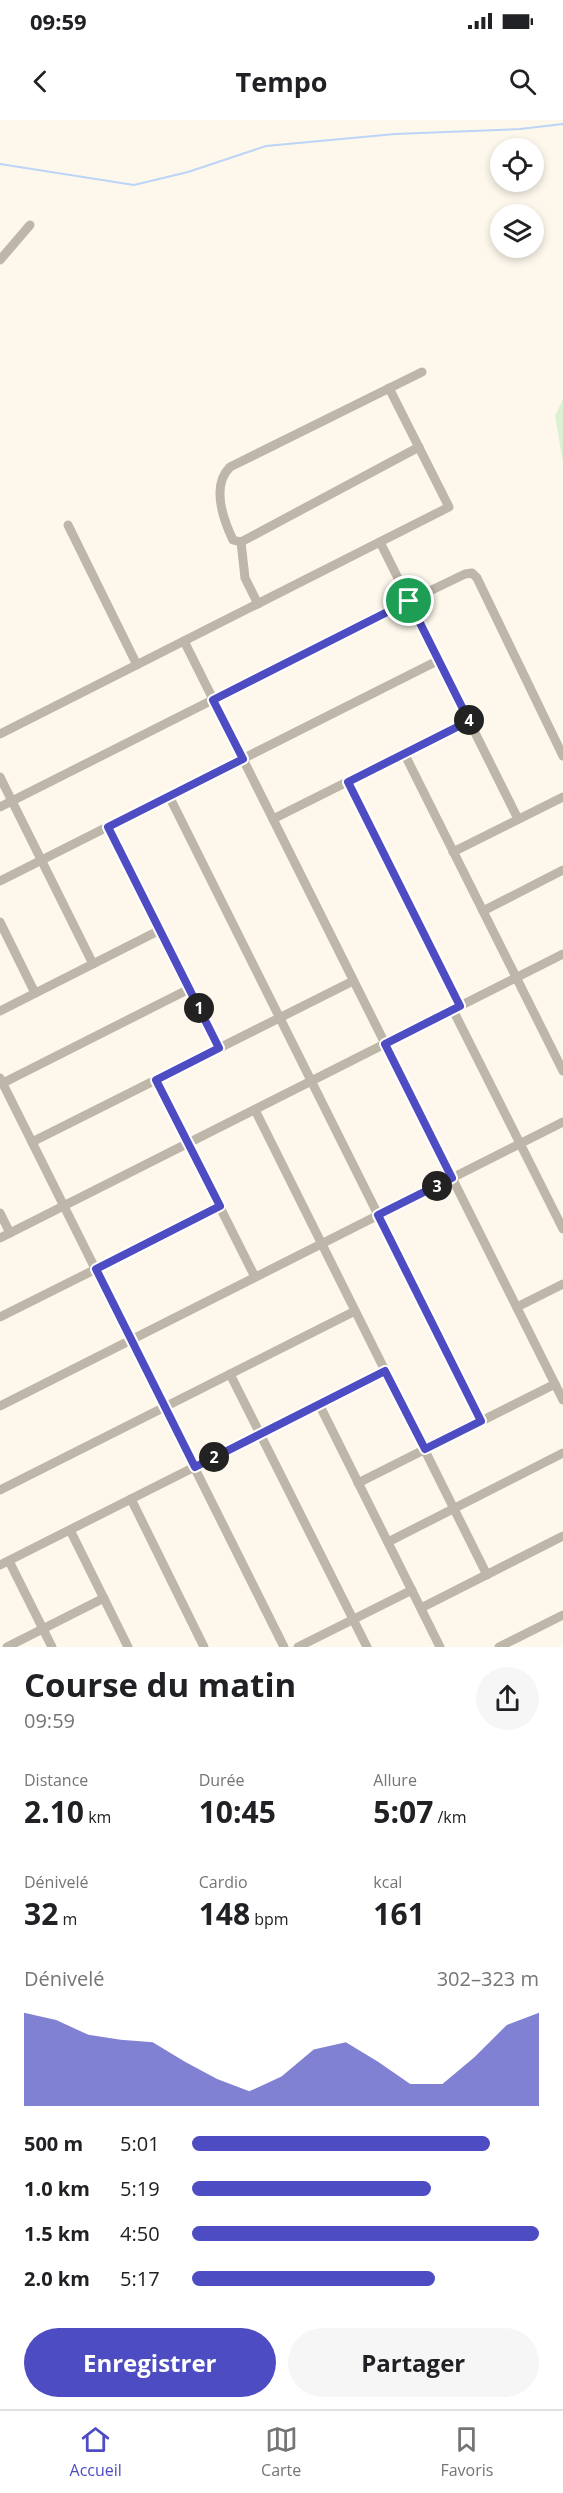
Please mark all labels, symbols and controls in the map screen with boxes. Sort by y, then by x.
text: 09:59 [30,6,87,36]
text: Tempo [236,63,327,100]
icon: back [24,65,57,98]
icon: search [506,65,539,98]
map controls [490,138,544,258]
button: locate [490,138,544,192]
button: layers [490,204,544,258]
pin [383,575,434,626]
icon: arrive [392,584,425,617]
pin: 4 [454,705,484,735]
text: 4 [464,709,474,731]
pin: 1 [184,993,214,1023]
text: 1 [194,997,204,1019]
pin: 3 [422,1171,452,1201]
text: 3 [432,1175,442,1197]
pin: 2 [199,1442,229,1472]
text: 2 [209,1446,219,1468]
text: Course du matin [24,1662,296,1707]
button: share [476,1667,539,1730]
text: 09:59 [24,1707,75,1734]
text: Distance [24,1769,88,1791]
text: Durée [199,1769,245,1791]
text: Allure [373,1769,417,1791]
text: 2.10 [24,1791,84,1832]
text: 10:45 [199,1791,276,1832]
text: 5:07 [373,1791,433,1832]
text: km [84,1806,111,1828]
text: /km [433,1806,467,1828]
text: Dénivelé [24,1871,88,1893]
text: Cardio [199,1871,248,1893]
text: kcal [373,1871,402,1893]
text: 32 [24,1893,58,1934]
text: 148 [199,1893,250,1934]
text: 161 [373,1893,425,1934]
text: m [58,1908,77,1930]
text: bpm [250,1908,289,1930]
text: Dénivelé [24,1965,105,1992]
text: 302–323 m [437,1965,539,1992]
text: 500 m [24,2130,83,2157]
text: 5:01 [120,2130,160,2157]
text: 1.0 km [24,2175,90,2202]
text: 5:19 [120,2175,160,2202]
text: 1.5 km [24,2220,90,2247]
text: 4:50 [120,2220,160,2247]
text: 2.0 km [24,2265,90,2292]
text: 5:17 [120,2265,160,2292]
button: Enregistrer [24,2328,276,2397]
button: Partager [288,2328,539,2397]
tab: Accueil [70,2423,122,2481]
tab: Carte [261,2423,301,2481]
tab: Favoris [440,2423,493,2481]

